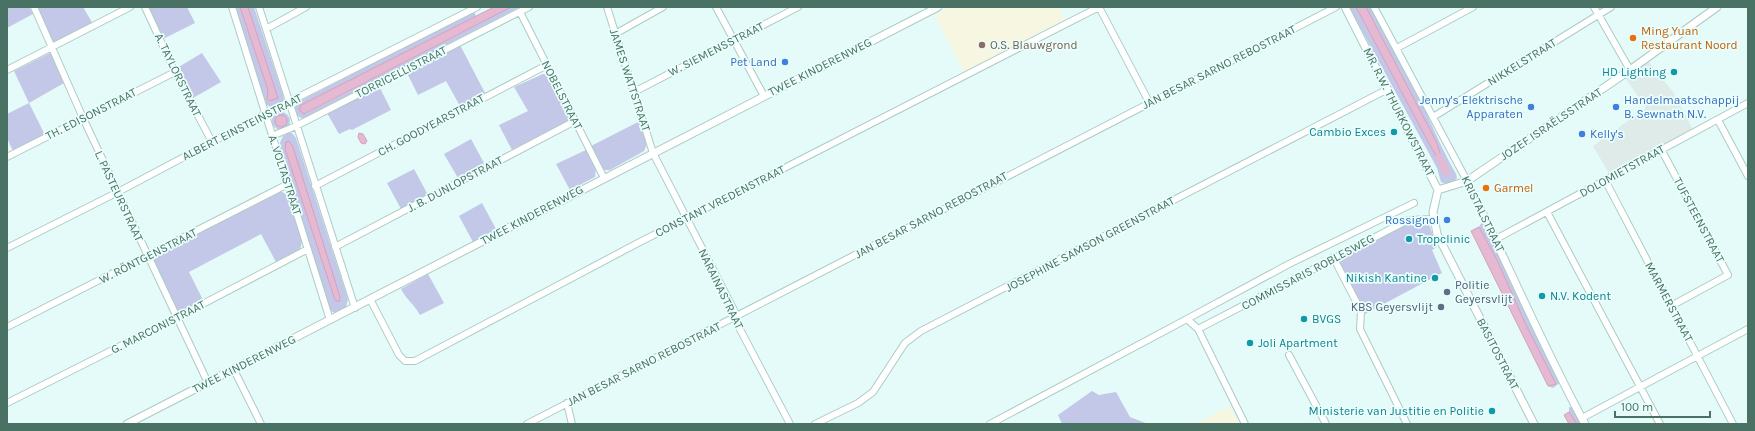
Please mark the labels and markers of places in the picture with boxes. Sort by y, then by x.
place label: Ming Yuan Restaurant Noord [1641,24,1738,52]
marker: Ming Yuan Restaurant Noord [1628,33,1638,43]
place label: O.S. Blauwgrond [990,38,1078,52]
marker: O.S. Blauwgrond [977,40,987,50]
place label: Pet Land [730,55,777,69]
marker: Pet Land [780,57,790,67]
place label: HD Lighting [1602,65,1666,79]
marker: HD Lighting [1669,67,1679,77]
place label: Jenny's Elektrische Apparaten [1420,93,1523,121]
place label: Handelmaatschappij B. Sewnath N.V. [1624,93,1739,121]
marker: Jenny's Elektrische Apparaten [1526,102,1536,112]
marker: Handelmaatschappij B. Sewnath N.V. [1611,102,1621,112]
place label: Cambio Exces [1309,125,1386,139]
marker: Cambio Exces [1389,127,1399,137]
place label: Kelly's [1590,127,1624,141]
marker: Kelly's [1577,129,1587,139]
place label: Garmel [1494,181,1533,195]
marker: Garmel [1481,183,1491,193]
place label: Rossignol [1385,213,1439,227]
marker: Rossignol [1442,215,1452,225]
place label: Tropclinic [1417,232,1470,246]
marker: Tropclinic [1404,234,1414,244]
place label: Nikish Kantine [1346,271,1427,285]
marker: Nikish Kantine [1430,273,1440,283]
place label: Politie Geyersvlijt [1455,278,1513,306]
marker: Politie Geyersvlijt [1442,287,1452,297]
place label: N.V. Kodent [1550,289,1611,303]
marker: N.V. Kodent [1537,291,1547,301]
place label: KBS Geyersvlijt [1351,300,1433,314]
marker: KBS Geyersvlijt [1436,302,1446,312]
place label: BVGS [1312,312,1341,326]
marker: BVGS [1299,314,1309,324]
place label: Joli Apartment [1258,336,1338,350]
marker: Joli Apartment [1245,338,1255,348]
place label: Ministerie van Justitie en Politie [1309,404,1484,418]
marker: Ministerie van Justitie en Politie [1487,406,1497,416]

